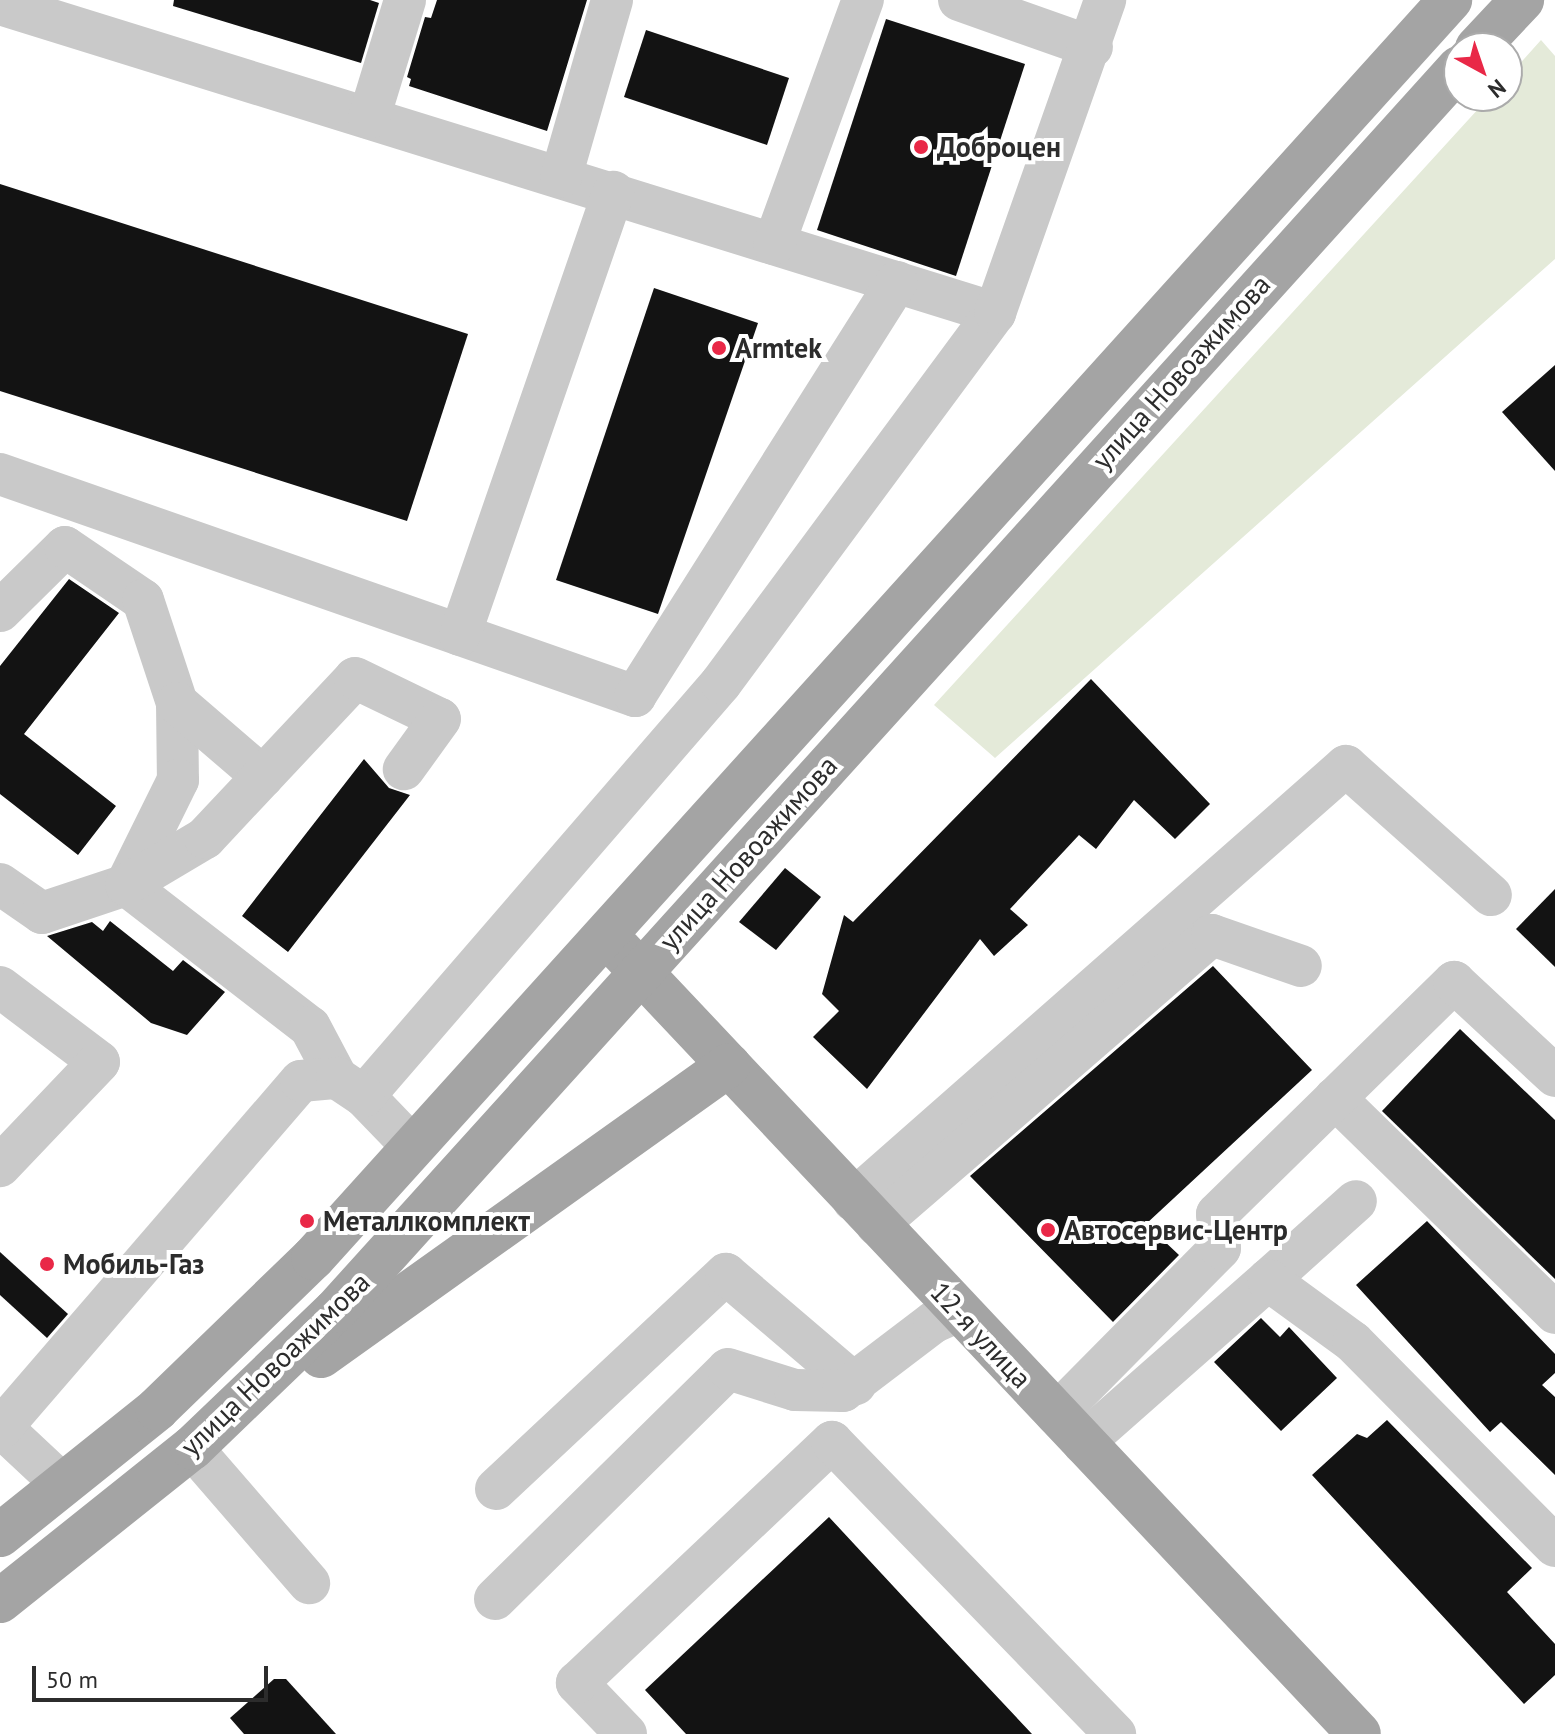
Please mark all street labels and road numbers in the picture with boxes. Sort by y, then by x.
street label: улица Новоажимова [1085,268,1277,476]
street label: улица Новоажимова [652,749,844,957]
street label: улица Новоажимова [173,1265,377,1463]
street label: 12-я улица [923,1275,1039,1395]

